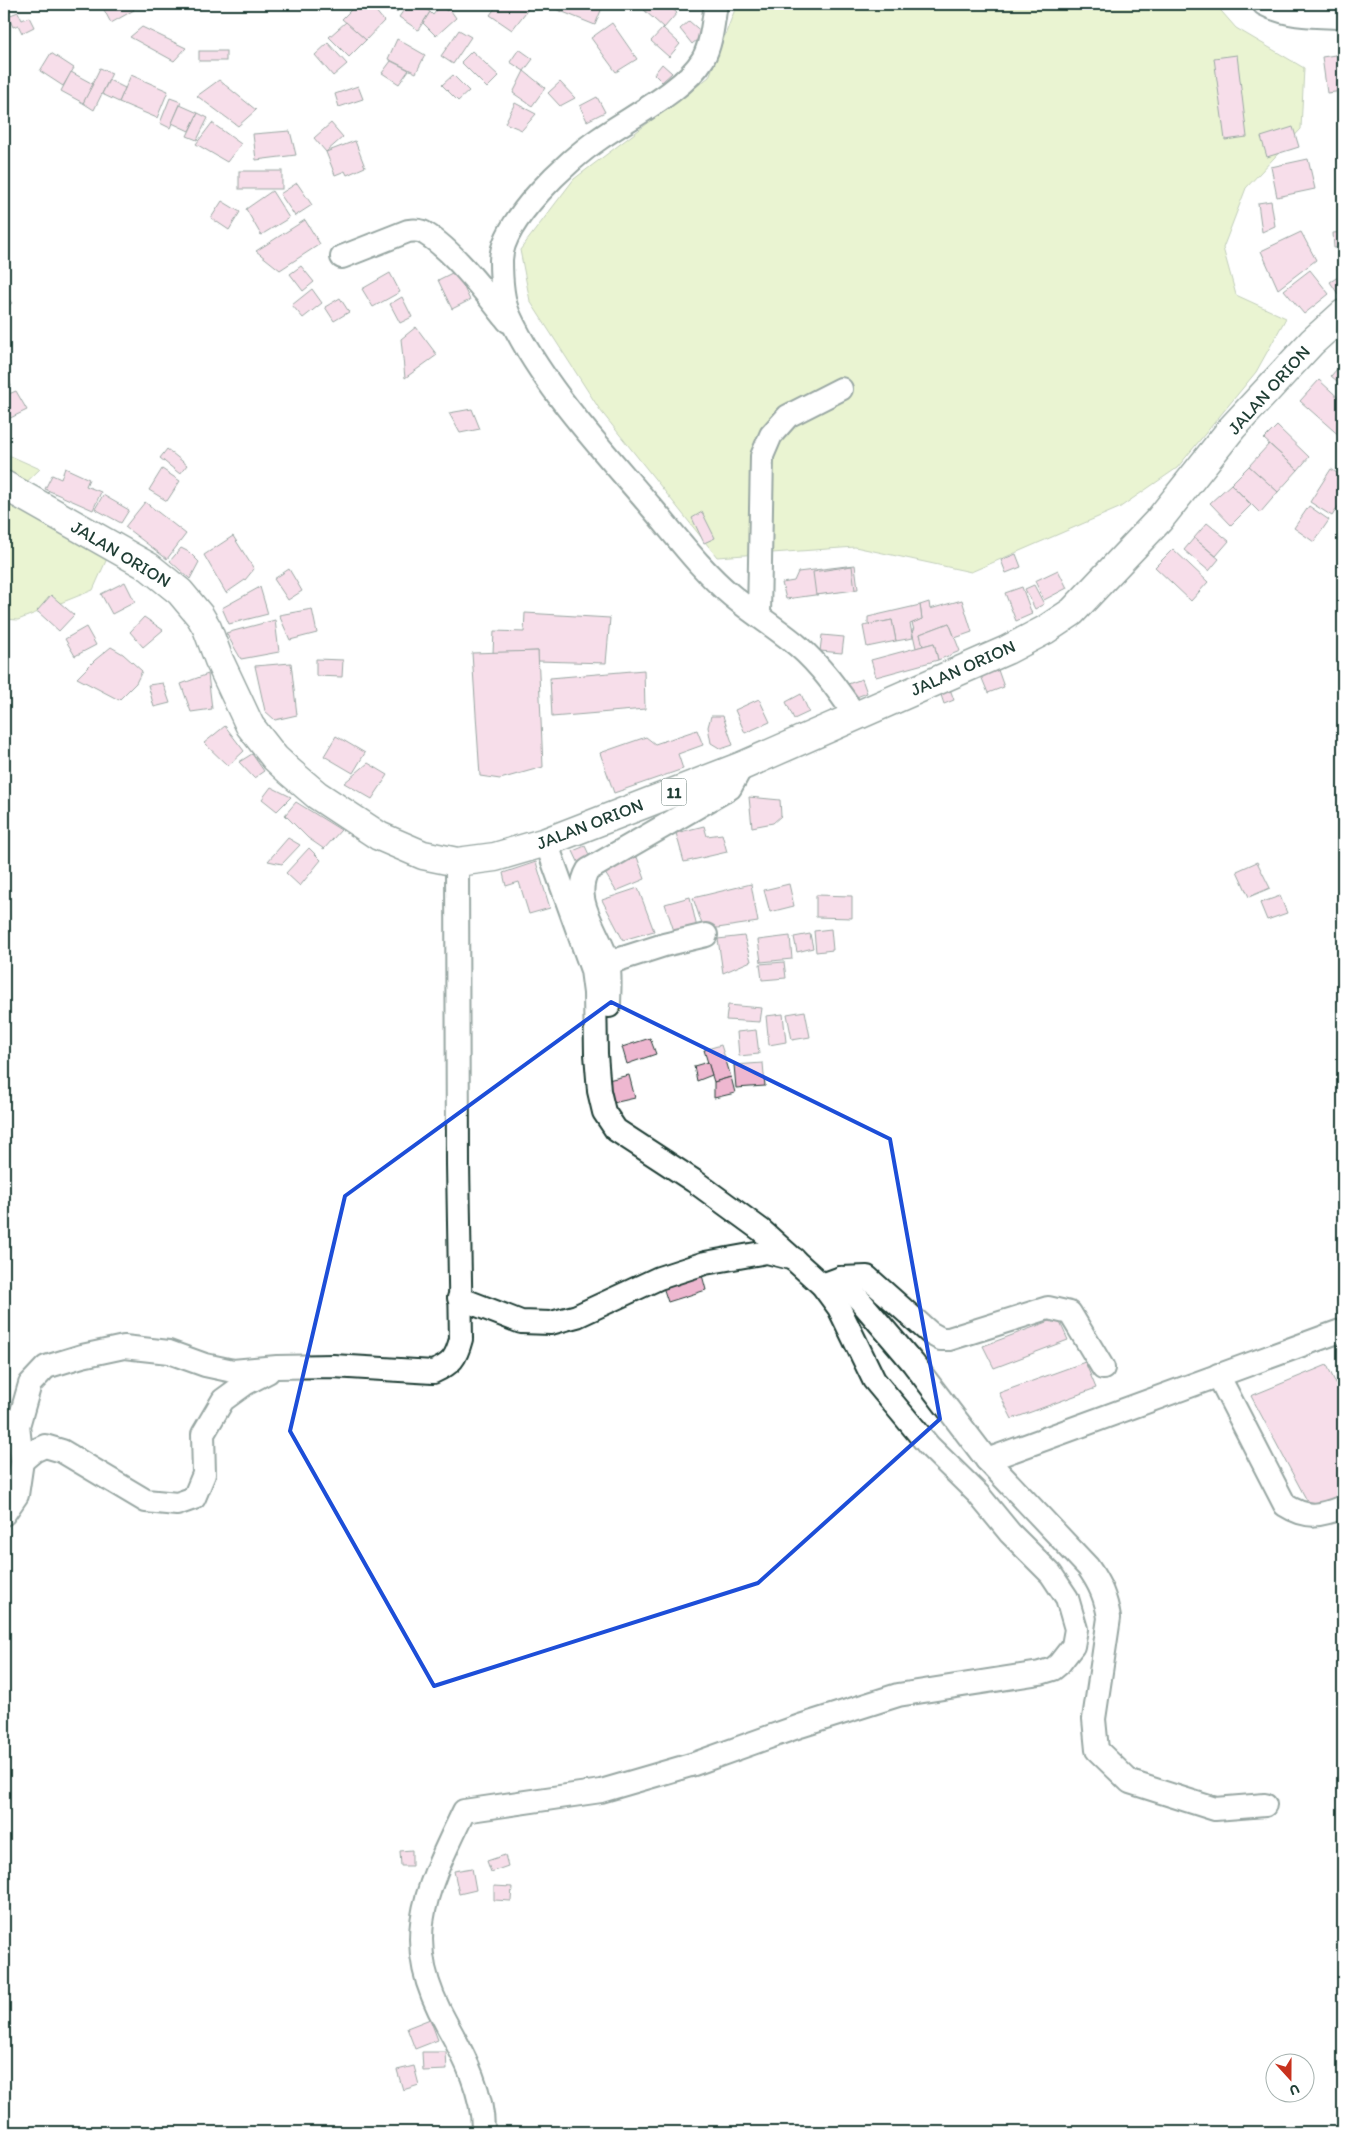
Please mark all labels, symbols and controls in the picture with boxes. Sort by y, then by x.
street label: JALAN ORION [1223,341,1315,439]
street label: JALAN ORION [67,516,175,592]
street label: JALAN ORION [907,635,1019,701]
road number: 11 [662,779,686,806]
street label: JALAN ORION [534,794,646,854]
north arrow [1264,2054,1314,2104]
text: U [1287,2080,1302,2099]

